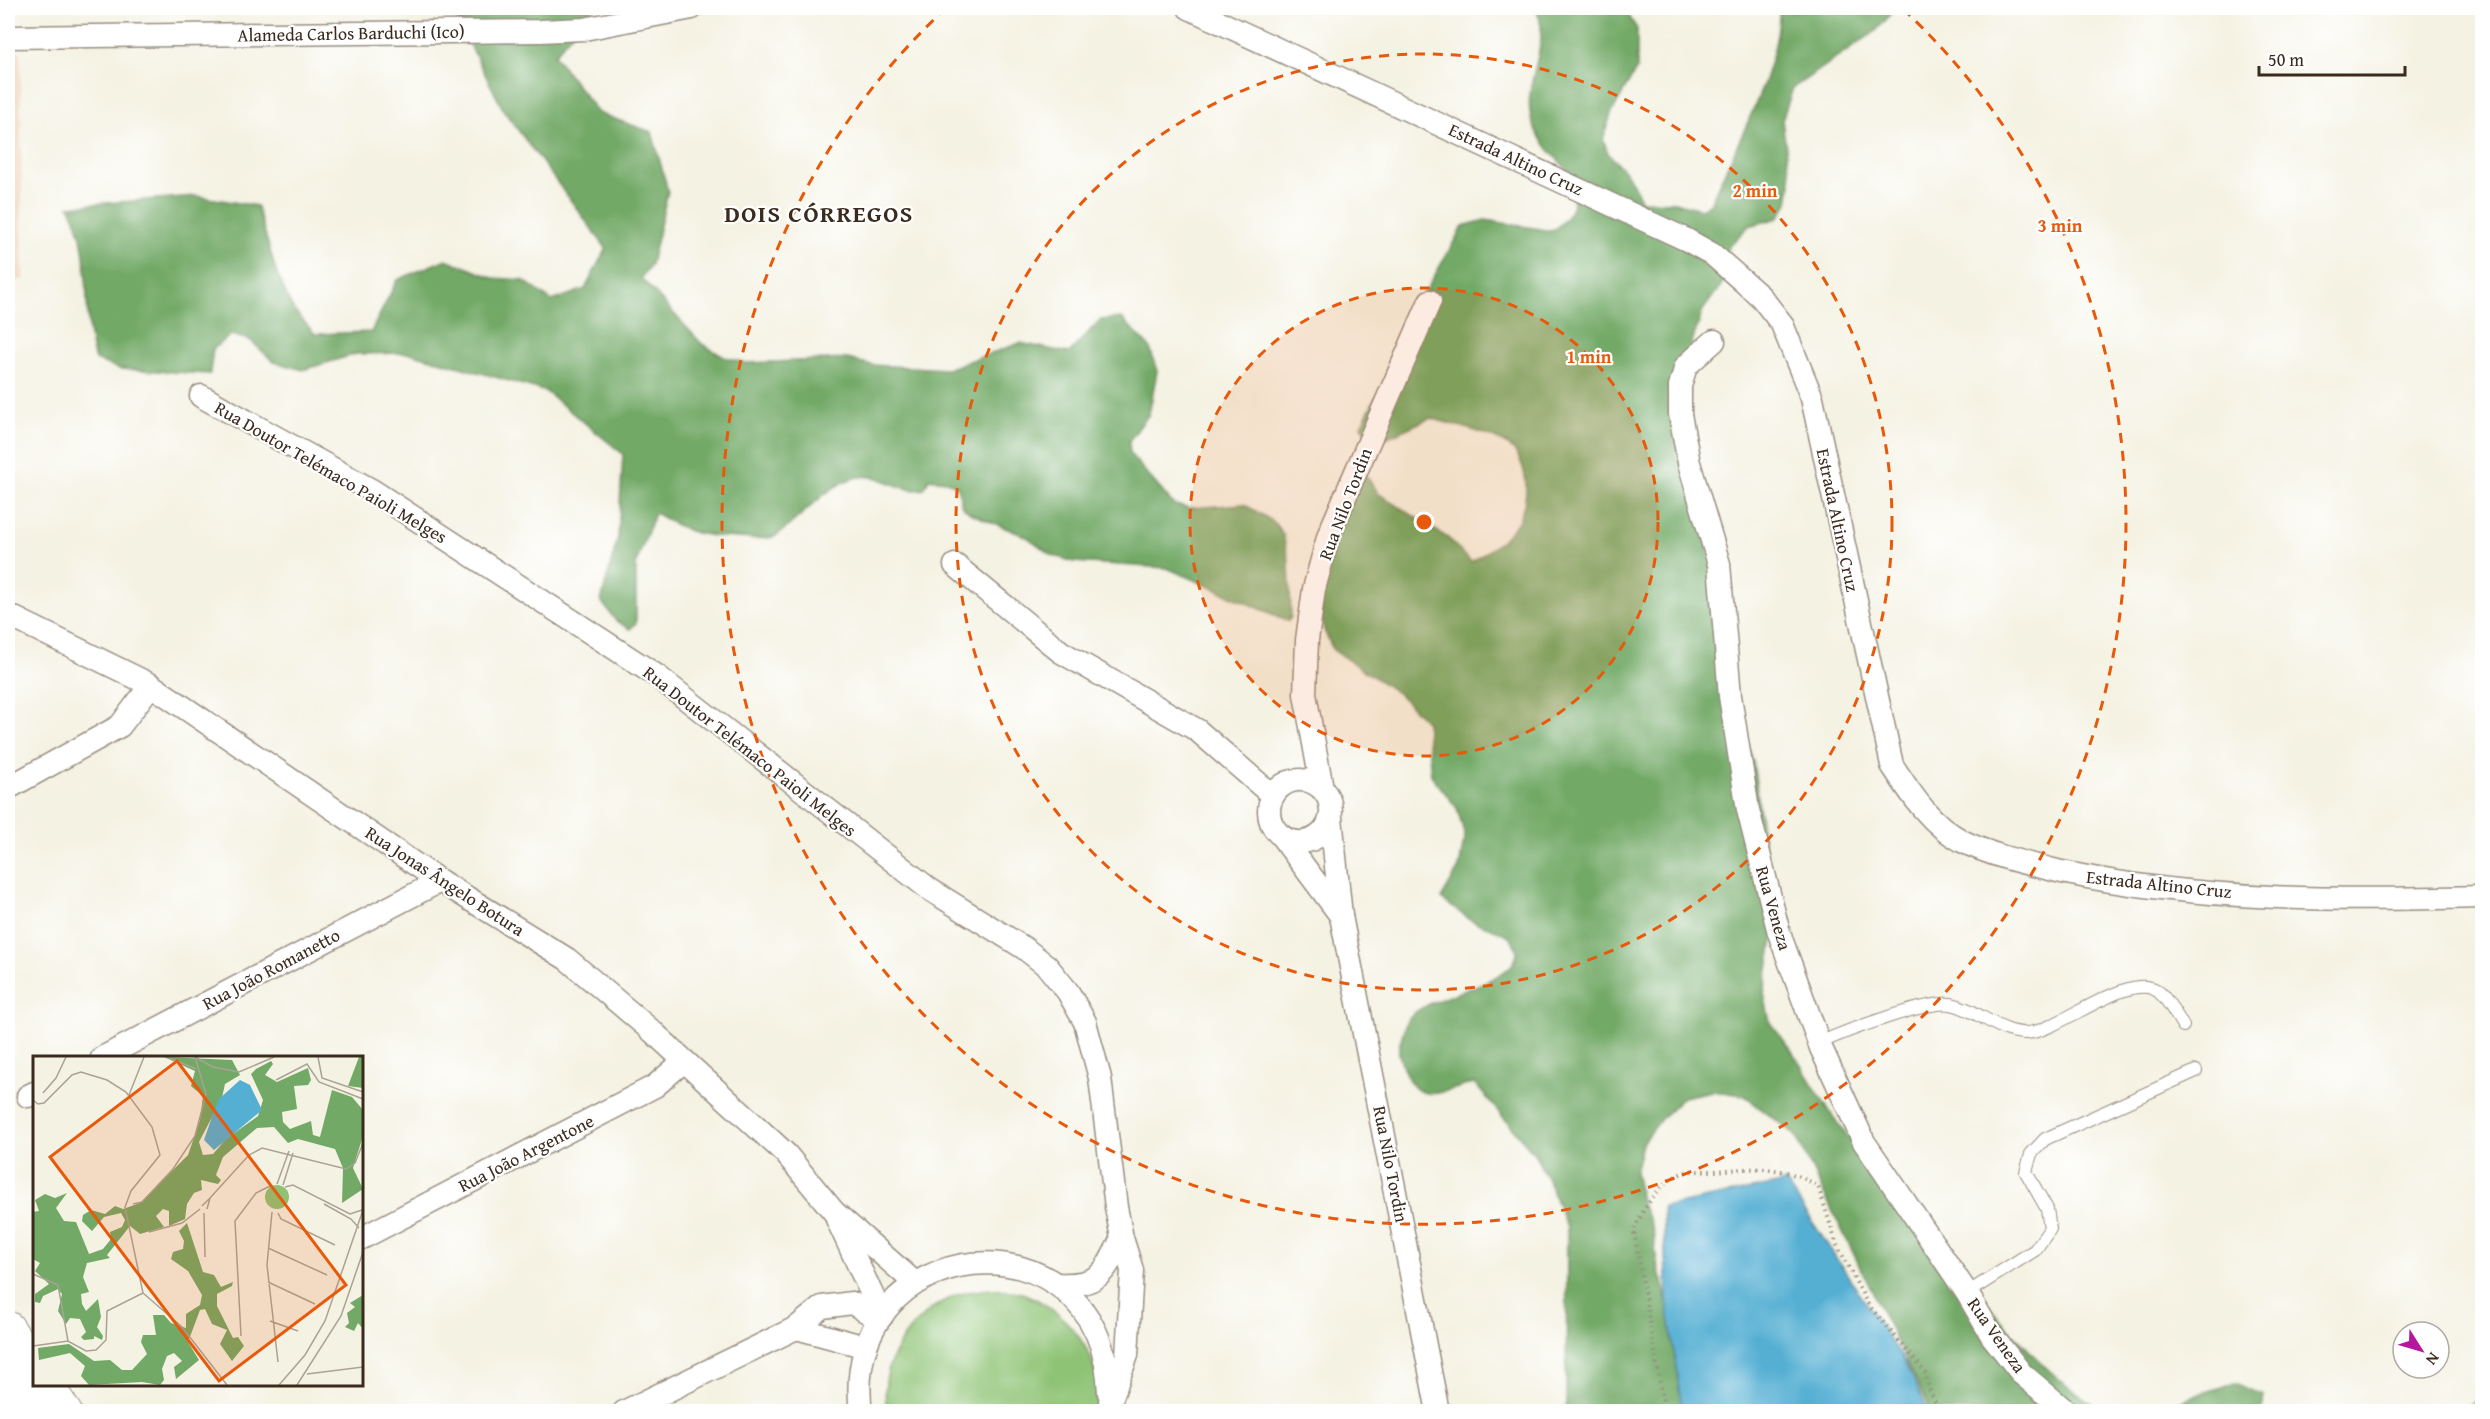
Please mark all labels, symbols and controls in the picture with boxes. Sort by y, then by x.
street label: Alameda Carlos Barduchi (Ico) [237,18,465,48]
scale bar [2259,39,2404,77]
text: 50 m [2268,46,2304,73]
street label: Estrada Altino Cruz [1444,116,1588,202]
text: 2 min [1733,177,1778,204]
district label: DOIS CÓRREGOS [724,196,914,231]
text: 3 min [2038,212,2083,239]
text: 1 min [1567,343,1612,370]
street label: Rua Doutor Telémaco Paioli Melges [210,394,452,550]
street label: Rua Nilo Tordin [1311,444,1379,564]
street label: Estrada Altino Cruz [1810,446,1866,594]
centre of rings [1414,512,1434,532]
street label: Rua Doutor Telémaco Paioli Melges [638,659,862,843]
street label: Rua Jonas Ângelo Botura [360,819,530,943]
street label: Rua Veneza [1749,863,1799,954]
street label: Estrada Altino Cruz [2085,863,2233,905]
street label: Rua João Romanetto [197,921,345,1017]
inset map [33,1056,363,1386]
street label: Rua Nilo Tordin [1366,1103,1416,1225]
street label: Rua João Argentone [453,1107,599,1199]
street label: Rua Veneza [1961,1292,2033,1379]
north arrow [2391,1320,2451,1380]
text: N [2420,1348,2446,1371]

